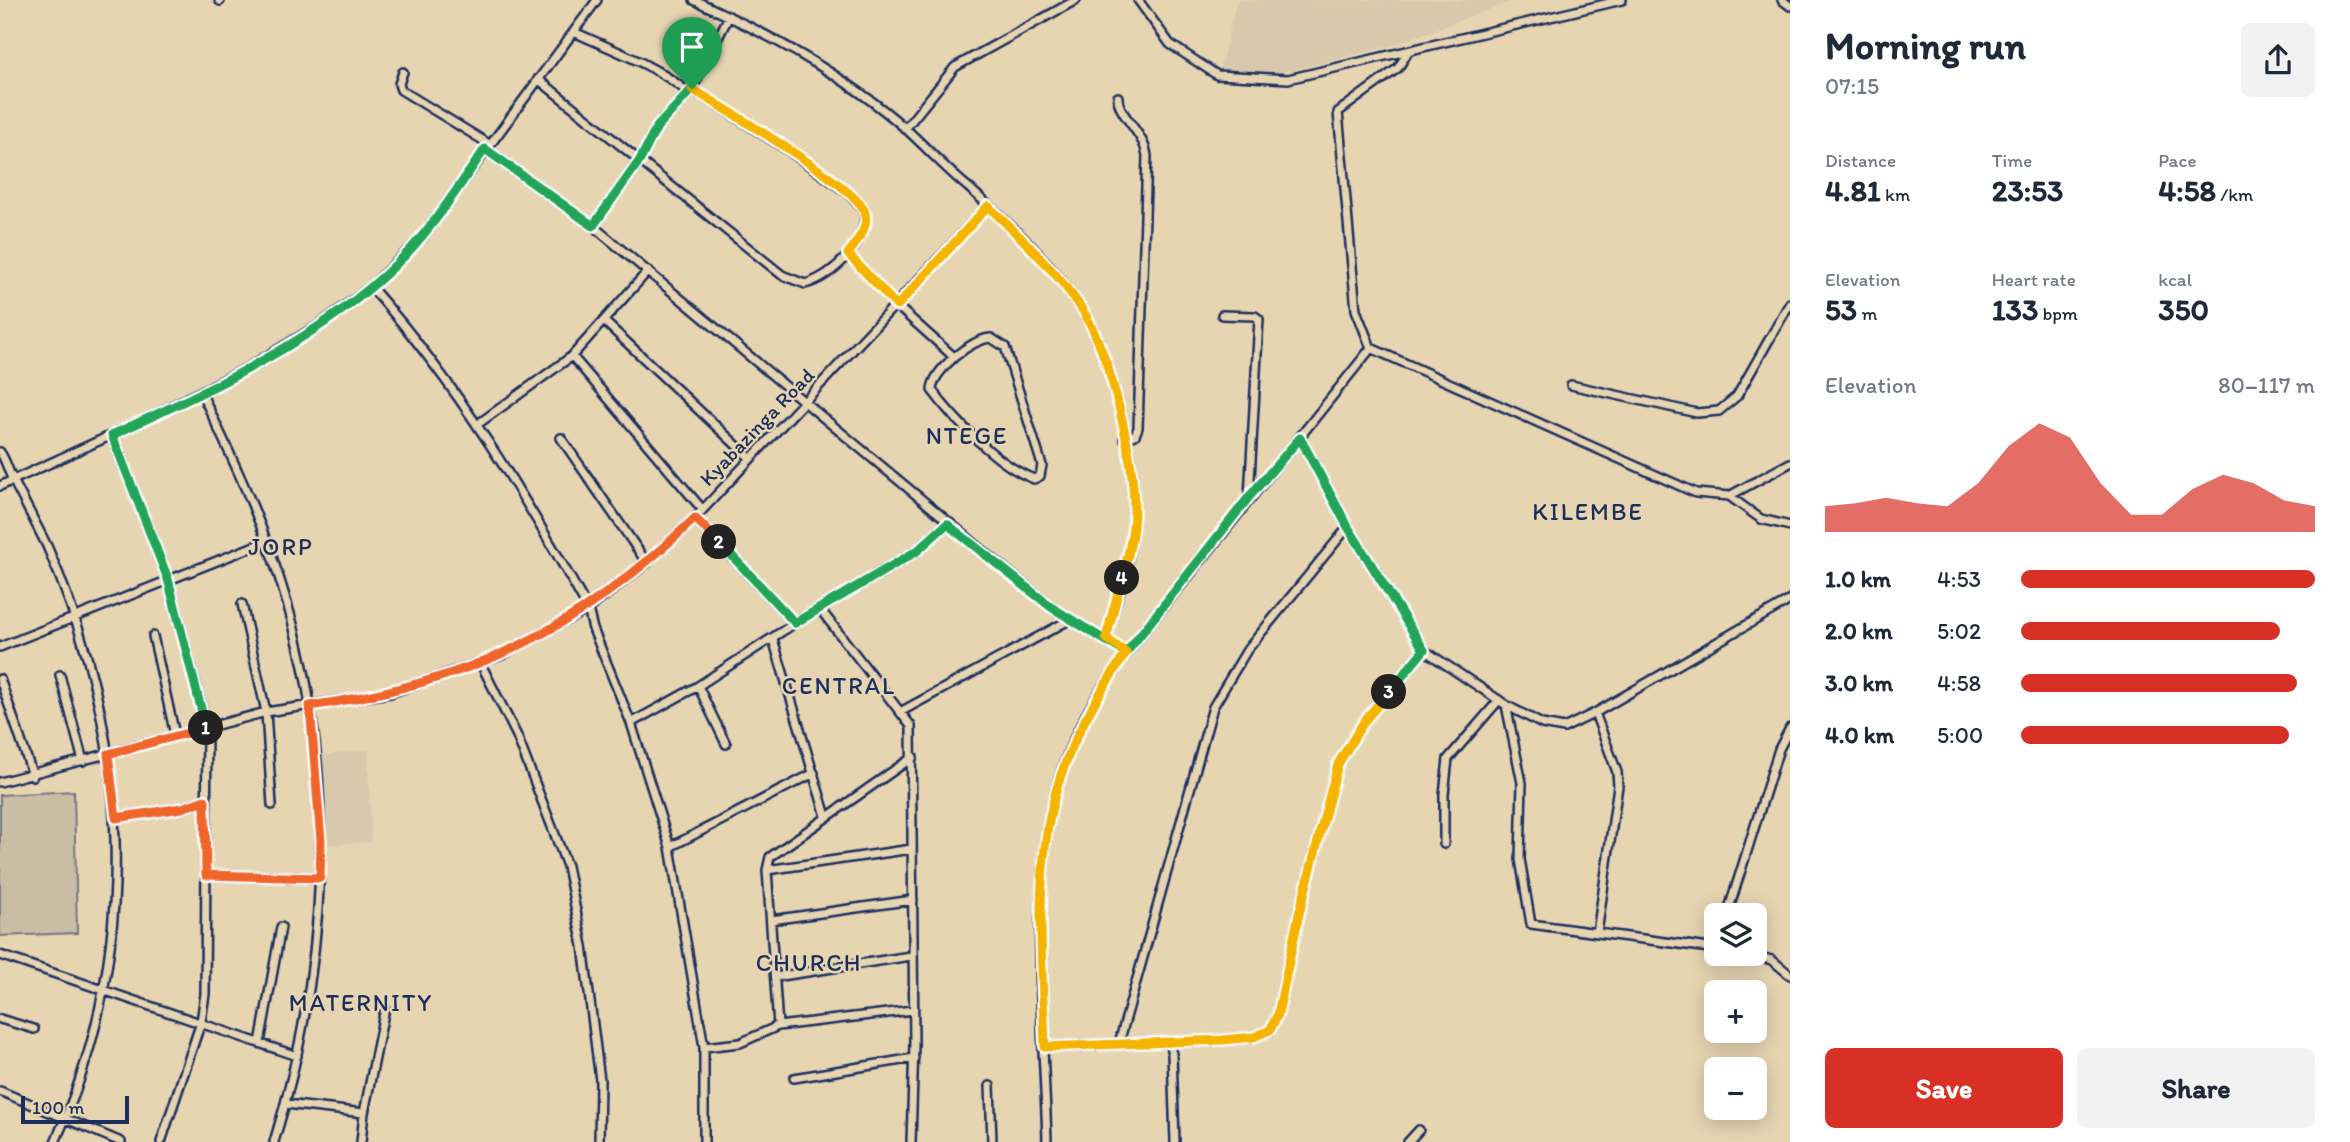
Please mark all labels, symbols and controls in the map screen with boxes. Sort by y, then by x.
pin [662,17,722,89]
text: Morning run [1825,23,2026,69]
button: share [2241,23,2315,97]
icon: arrive [673,28,711,66]
text: 07:15 [1825,72,1879,100]
text: Distance [1825,149,1896,172]
text: Time [1992,149,2032,172]
text: Pace [2158,149,2196,172]
text: 4.81 [1825,172,1881,209]
text: 23:53 [1992,172,2063,209]
text: 4:58 [2158,172,2216,209]
text: km [1881,183,1910,206]
text: /km [2216,183,2253,206]
text: Elevation [1825,268,1901,291]
text: Heart rate [1992,268,2076,291]
text: kcal [2158,268,2192,291]
text: 53 [1825,291,1857,328]
text: 133 [1992,291,2038,328]
text: 350 [2158,291,2209,328]
text: m [1857,302,1877,325]
text: bpm [2038,302,2078,325]
street label: Kyabazinga Road [694,362,820,491]
text: Elevation [1825,371,1916,399]
text: 80–117 m [2218,371,2315,399]
district label: NTEGE [926,421,1008,450]
district label: KILEMBE [1532,497,1644,526]
pin: 2 [702,524,736,560]
text: 2 [714,530,724,553]
district label: JORP [248,532,314,561]
pin: 4 [1104,560,1140,596]
text: 1.0 km [1825,565,1891,593]
text: 4:53 [1937,565,1981,593]
text: 4 [1116,566,1127,589]
text: 2.0 km [1825,617,1893,645]
text: 5:02 [1937,617,1981,645]
text: 3.0 km [1825,669,1893,697]
text: 4:58 [1937,669,1981,697]
district label: CENTRAL [782,671,896,700]
pin: 3 [1372,674,1406,710]
text: 3 [1383,680,1394,703]
pin: 1 [188,710,224,746]
text: 1 [201,716,210,739]
text: 4.0 km [1825,721,1894,749]
text: 5:00 [1937,721,1983,749]
map controls [1704,903,1767,1120]
button: layers [1704,903,1767,966]
district label: CHURCH [756,948,862,977]
button: + [1704,980,1767,1043]
district label: MATERNITY [289,988,433,1017]
button: Save [1825,1048,2063,1128]
button: Share [2077,1048,2315,1128]
button: − [1704,1057,1767,1120]
scale bar [21,1093,130,1125]
text: 100 m [32,1096,84,1119]

